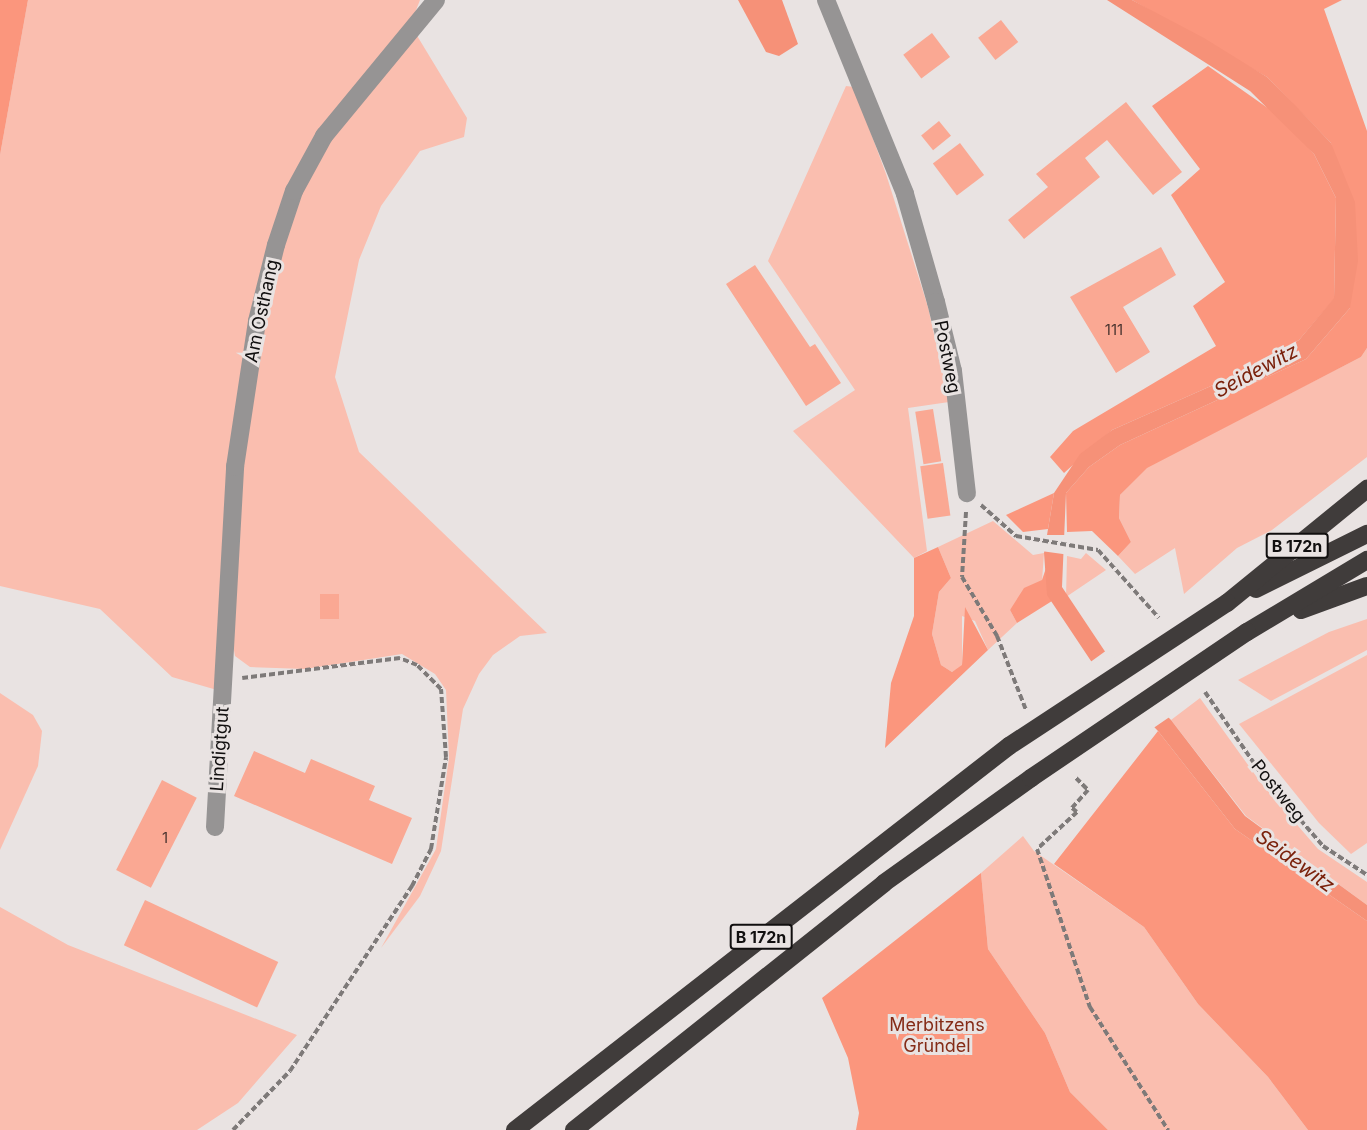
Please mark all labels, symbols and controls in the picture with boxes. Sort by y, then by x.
street label: Am Osthang [241,257,283,365]
street label: Postweg [929,319,965,395]
house number: 111 [1105,321,1123,339]
water label: Seidewitz [1210,339,1302,403]
road number: B 172n [1266,533,1328,559]
street label: Lindigtgut [206,706,234,792]
street label: Postweg [1246,756,1310,826]
water label: Seidewitz [1251,824,1339,898]
house number: 1 [162,829,168,847]
road number: B 172n [730,924,792,950]
park label: Merbitzens Gründel [889,1015,985,1058]

